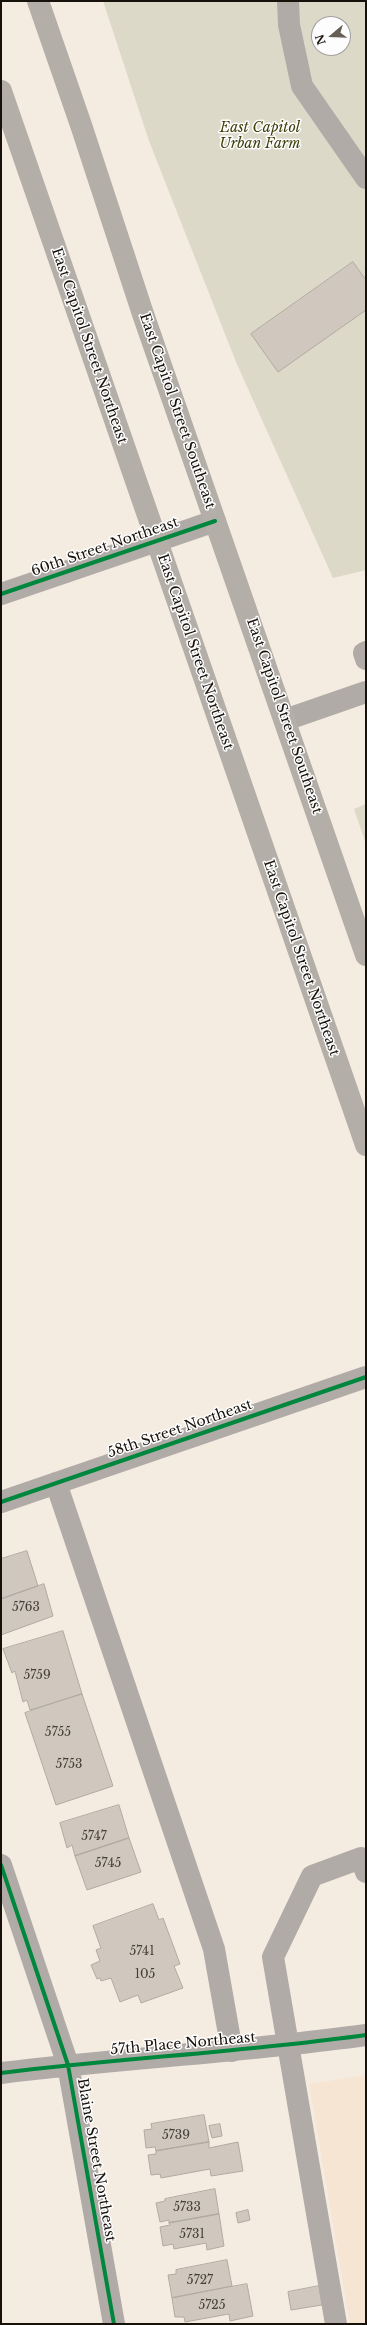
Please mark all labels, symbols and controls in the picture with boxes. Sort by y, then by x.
north arrow [311,16,351,56]
text: N [312,32,329,47]
park label: East Capitol Urban Farm [220,120,300,152]
street label: East Capitol Street Northeast [47,246,131,446]
street label: East Capitol Street Southeast [136,311,218,511]
street label: 60th Street Northeast [29,514,181,580]
street label: East Capitol Street Northeast [153,552,237,752]
street label: East Capitol Street Southeast [243,616,325,816]
street label: East Capitol Street Northeast [259,858,343,1058]
street label: 58th Street Northeast [105,1396,255,1462]
house number: 5763 [12,1601,40,1615]
house number: 5759 [23,1669,51,1683]
house number: 5755 [45,1726,71,1740]
house number: 5753 [56,1758,82,1772]
house number: 5747 [81,1830,107,1844]
house number: 5745 [95,1857,121,1871]
house number: 5741 [130,1945,154,1959]
house number: 105 [135,1968,155,1982]
street label: 57th Place Northeast [110,2029,256,2059]
street label: Blaine Street Northeast [73,2077,119,2243]
house number: 5739 [162,2129,190,2143]
house number: 5733 [173,2201,201,2215]
house number: 5731 [179,2228,205,2242]
house number: 5727 [187,2274,213,2288]
house number: 5725 [198,2299,226,2313]

